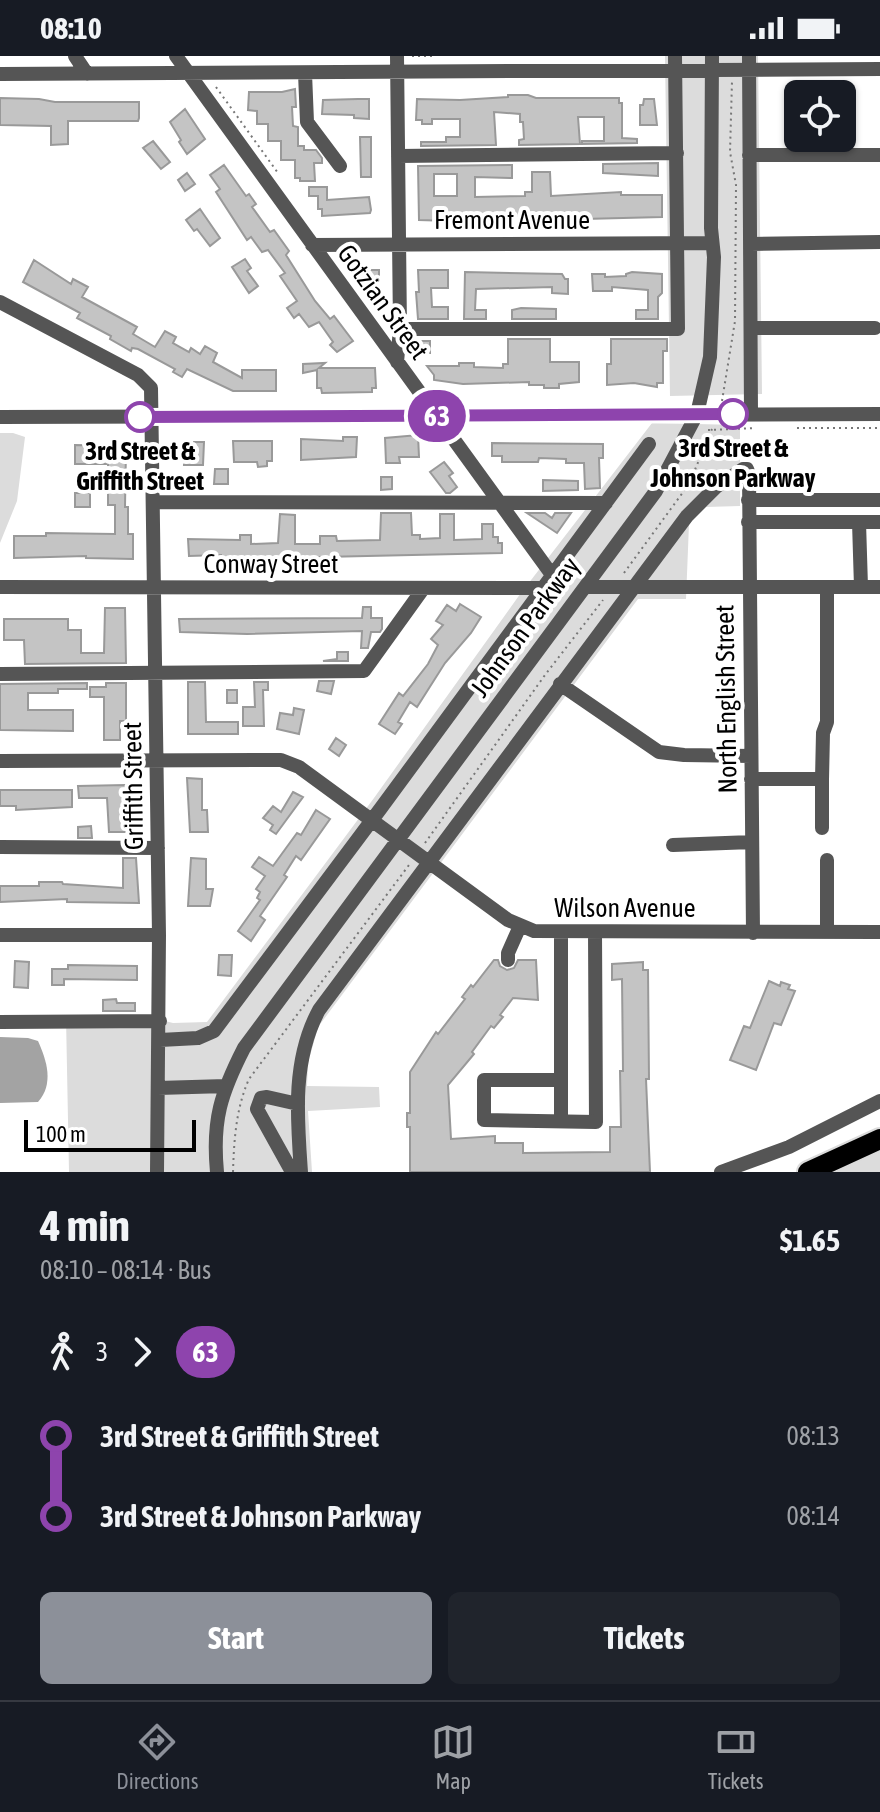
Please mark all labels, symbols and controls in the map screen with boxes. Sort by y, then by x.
text: 08:10 [40,11,102,45]
map controls [784,80,856,152]
button: locate [784,80,856,152]
street label: Fremont Avenue [434,205,590,235]
street label: Gotzian Street [331,239,435,365]
line badge: 63 [401,390,473,442]
marker: 3rd Street & Johnson Parkway [718,399,748,429]
text: 63 [424,400,450,432]
marker: 3rd Street & Griffith Street [125,402,155,432]
place label: 3rd Street & Johnson Parkway [650,433,816,493]
place label: 3rd Street & Griffith Street [76,436,205,496]
street label: Conway Street [203,549,339,579]
street label: Johnson Parkway [464,551,586,702]
street label: North English Street [709,604,743,794]
street label: Griffith Street [117,722,149,850]
street label: Wilson Avenue [554,893,696,923]
scale bar [24,1116,196,1152]
text: 100 m [36,1121,86,1147]
text: 4 min [40,1200,130,1250]
text: $1.65 [780,1223,840,1257]
text: 08:10 – 08:14 · Bus [40,1255,211,1285]
icon: walk [40,1330,84,1374]
icon: forward [120,1330,164,1374]
text: 63 [192,1336,219,1368]
text: 3 [96,1337,108,1367]
text: 3rd Street & Griffith Street [100,1419,379,1453]
text: 08:13 [786,1421,840,1451]
text: 3rd Street & Johnson Parkway [100,1499,421,1533]
text: 08:14 [786,1501,840,1531]
button: Start [40,1592,432,1684]
button: Tickets [448,1592,840,1684]
tab: Directions [116,1720,198,1794]
tab: Map [431,1720,475,1794]
tab: Tickets [708,1720,764,1794]

